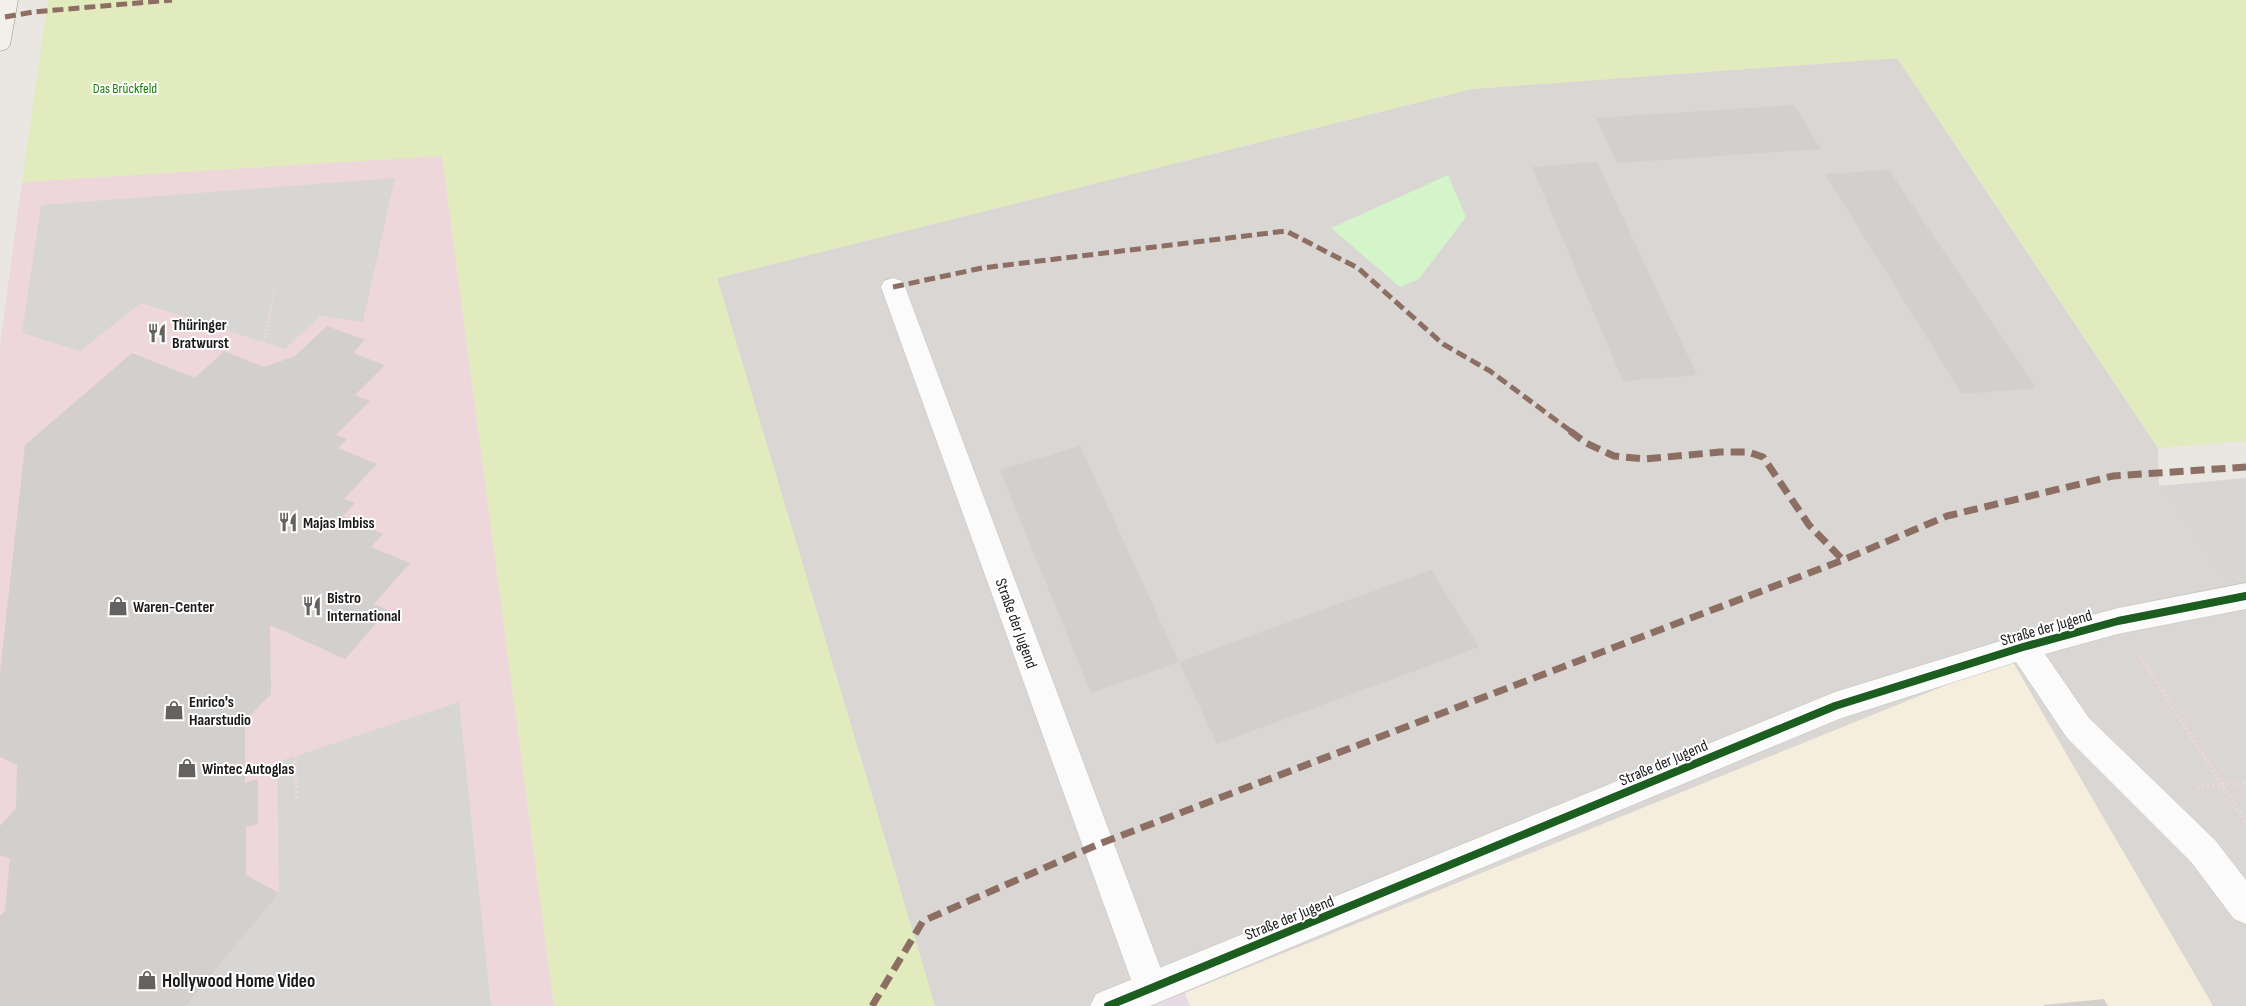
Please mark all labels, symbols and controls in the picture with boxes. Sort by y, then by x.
park label: Das Brückfeld [93,80,157,97]
place label: Thüringer Bratwurst [172,316,229,353]
restaurant icon: Thüringer Bratwurst [146,322,168,344]
restaurant icon: Majas Imbiss [277,511,299,533]
place label: Majas Imbiss [303,514,375,533]
street label: Straße der Jugend [991,576,1041,671]
place label: Bistro International [327,589,401,626]
shop icon: Waren-Center [107,595,129,617]
restaurant icon: Bistro International [301,595,323,617]
place label: Waren-Center [133,598,214,617]
street label: Straße der Jugend [1998,606,2094,651]
place label: Enrico's Haarstudio [189,693,251,730]
shop icon: Enrico's Haarstudio [163,699,185,721]
street label: Straße der Jugend [1616,736,1711,791]
shop icon: Wintec Autoglas [176,757,198,779]
place label: Wintec Autoglas [202,760,294,779]
street label: Straße der Jugend [1242,892,1337,945]
shop icon: Hollywood Home Video [136,969,158,991]
place label: Hollywood Home Video [162,970,315,993]

